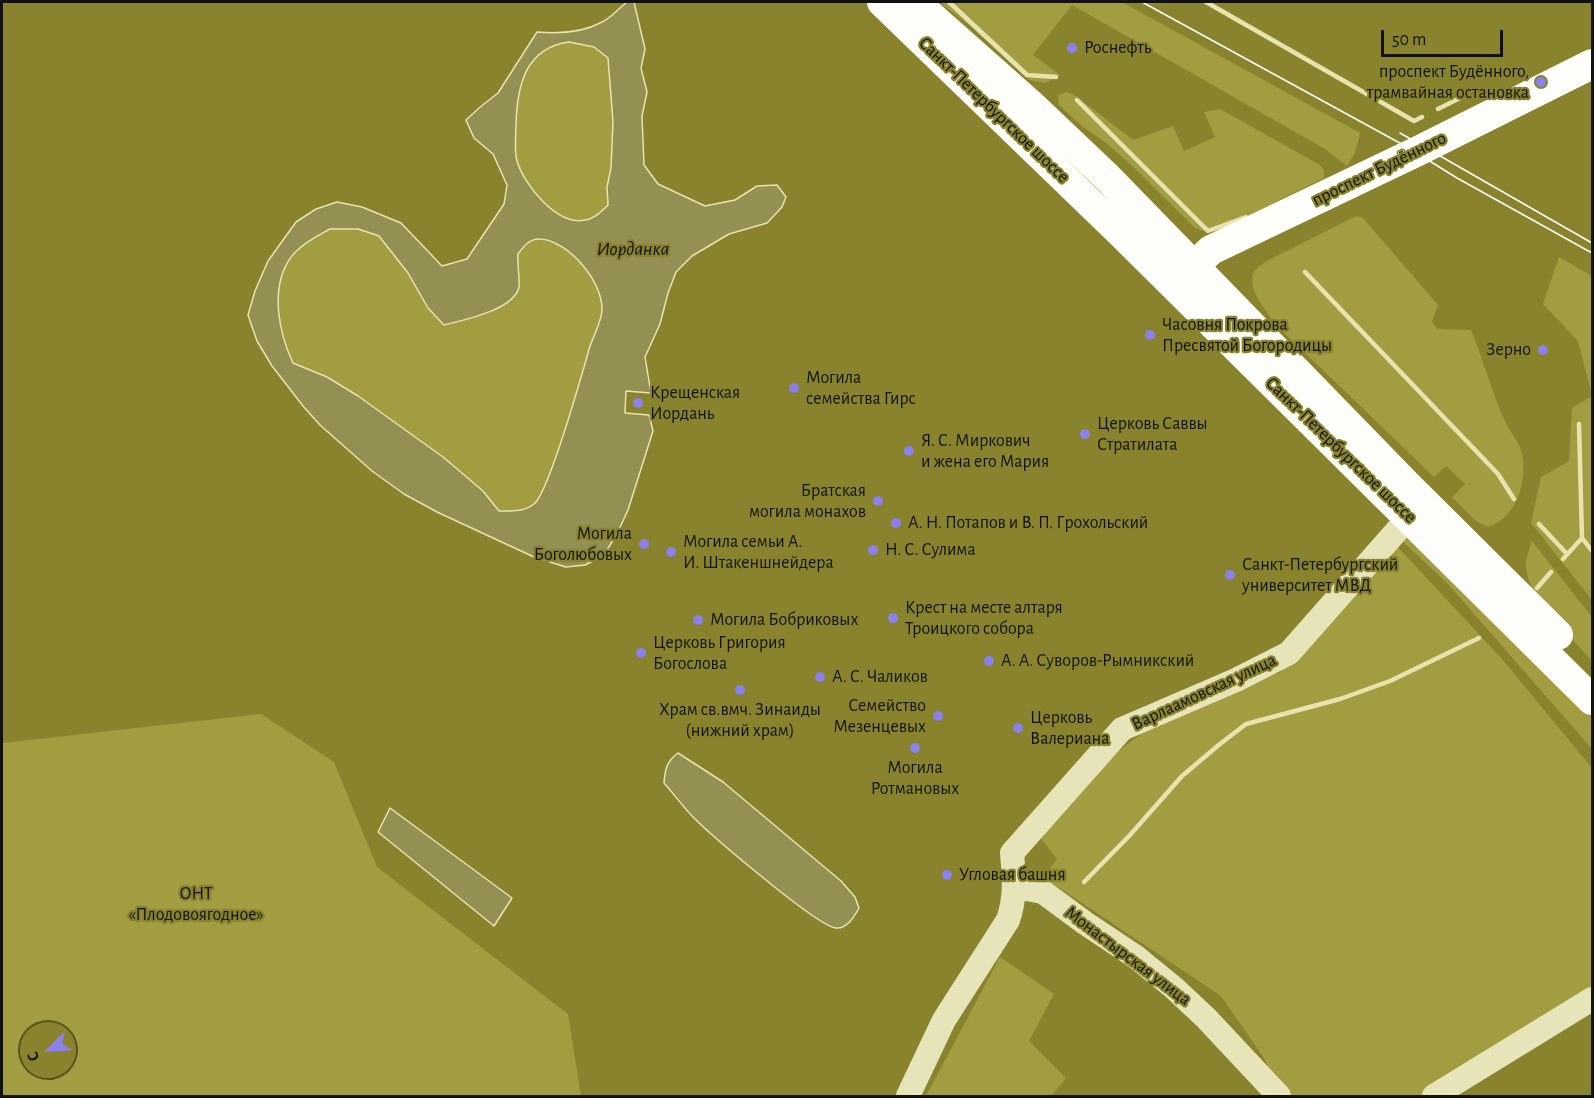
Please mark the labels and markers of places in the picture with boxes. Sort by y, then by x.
place label: Роснефть [1084,37,1151,59]
marker: Роснефть [1065,41,1079,55]
place label: проспект Будённого, трамвайная остановка [1367,61,1529,104]
marker: проспект Будённого, трамвайная остановка [1534,75,1548,89]
place label: Часовня Покрова Пресвятой Богородицы [1162,314,1332,356]
marker: Часовня Покрова Пресвятой Богородицы [1143,328,1157,342]
place label: Зерно [1486,339,1531,361]
marker: Зерно [1536,343,1550,357]
place label: Могила семейства Гирс [806,367,916,410]
marker: Могила семейства Гирс [787,381,801,395]
place label: Крещенская Иордань [650,382,740,424]
marker: Крещенская Иордань [631,396,645,410]
place label: Церковь Саввы Стратилата [1097,413,1208,456]
marker: Церковь Саввы Стратилата [1078,427,1092,441]
place label: Я. С. Миркович и жена его Мария [921,430,1049,472]
marker: Я. С. Миркович и жена его Мария [902,444,916,458]
place label: Братская могила монахов [749,480,866,522]
marker: Братская могила монахов [871,494,885,508]
place label: А. Н. Потапов и В. П. Грохольский [908,512,1148,534]
marker: А. Н. Потапов и В. П. Грохольский [889,516,903,530]
place label: Могила Боголюбовых [534,523,632,566]
place label: Могила семьи А. И. Штакеншнейдера [683,531,834,574]
marker: Могила Боголюбовых [637,537,651,551]
place label: Н. С. Сулима [885,539,976,561]
marker: Н. С. Сулима [866,543,880,557]
marker: Могила семьи А. И. Штакеншнейдера [664,545,678,559]
place label: Санкт-Петербургский университет МВД [1242,554,1398,596]
marker: Санкт-Петербургский университет МВД [1223,568,1237,582]
place label: Крест на месте алтаря Троицкого собора [905,597,1063,640]
place label: Могила Бобриковых [710,609,858,631]
marker: Крест на месте алтаря Троицкого собора [886,611,900,625]
marker: Могила Бобриковых [691,613,705,627]
place label: Церковь Григория Богослова [653,632,786,674]
marker: Церковь Григория Богослова [634,646,648,660]
place label: А. А. Суворов-Рымникский [1001,650,1194,672]
marker: А. А. Суворов-Рымникский [982,654,996,668]
place label: А. С. Чаликов [832,666,928,688]
marker: А. С. Чаликов [813,670,827,684]
marker: Храм св.вмч. Зинаиды (нижний храм) [733,683,747,697]
place label: Семейство Мезенцевых [833,695,926,738]
place label: Храм св.вмч. Зинаиды (нижний храм) [659,699,821,742]
place label: Церковь Валериана [1030,707,1109,750]
marker: Семейство Мезенцевых [931,709,945,723]
marker: Церковь Валериана [1011,721,1025,735]
marker: Могила Ротмановых [908,741,922,755]
place label: Могила Ротмановых [871,757,959,800]
place label: Угловая башня [959,864,1066,886]
marker: Угловая башня [940,868,954,882]

